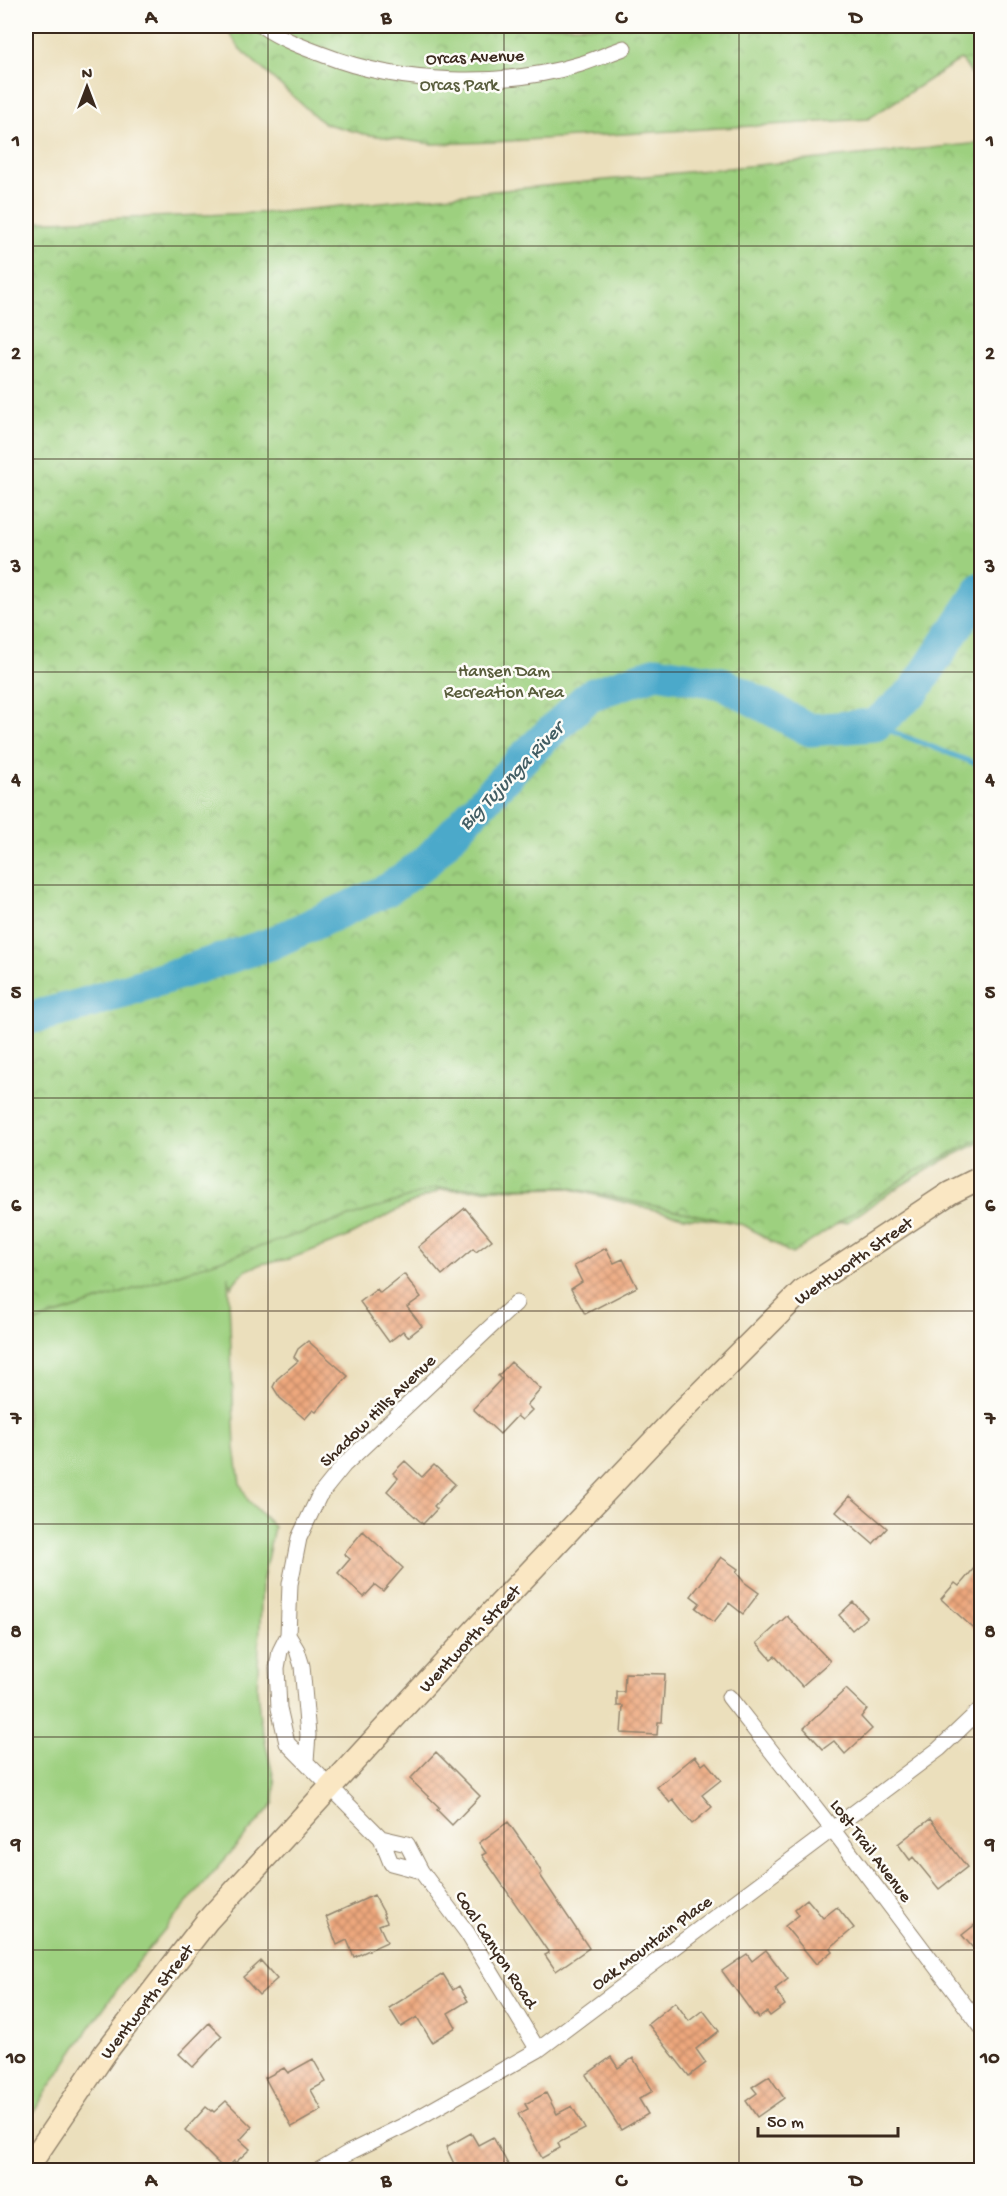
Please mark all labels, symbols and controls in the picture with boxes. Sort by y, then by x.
text: A [144,8,159,31]
text: B [380,8,392,31]
text: C [615,8,629,31]
text: D [847,8,863,31]
street label: Orcas Avenue [426,46,525,71]
north arrow [57,57,117,117]
text: N [82,66,93,85]
park label: Orcas Park [420,76,500,97]
text: 1 [11,131,20,154]
text: 1 [985,131,994,154]
text: 2 [11,344,21,367]
text: 2 [985,344,995,367]
text: 3 [10,557,21,580]
text: 3 [984,557,995,580]
park label: Hansen Dam Recreation Area [444,662,565,704]
water label: Big Tujunga River [455,716,572,836]
text: 4 [10,770,21,793]
text: 4 [984,770,995,793]
text: 5 [11,983,22,1006]
text: 5 [985,983,996,1006]
text: 6 [11,1196,22,1219]
text: 6 [985,1196,996,1219]
street label: Wentworth Street [791,1213,919,1311]
street label: Shadow Hills Avenue [316,1351,442,1473]
text: 7 [10,1409,23,1432]
text: 7 [984,1409,997,1432]
street label: Wentworth Street [416,1580,527,1698]
text: 8 [11,1622,22,1645]
text: 8 [985,1622,996,1645]
street label: Lost Trail Avenue [824,1796,916,1908]
text: 9 [10,1835,21,1858]
text: 9 [984,1835,995,1858]
street label: Coal Canyon Road [449,1888,542,2014]
street label: Oak Mountain Place [588,1891,717,1996]
street label: Wentworth Street [97,1940,200,2064]
text: 10 [5,2048,26,2071]
text: 10 [979,2048,1000,2071]
scale bar [758,2100,898,2138]
text: 50 m [767,2113,804,2134]
text: A [144,2171,159,2194]
text: B [380,2171,392,2194]
text: C [615,2171,629,2194]
text: D [847,2171,863,2194]

